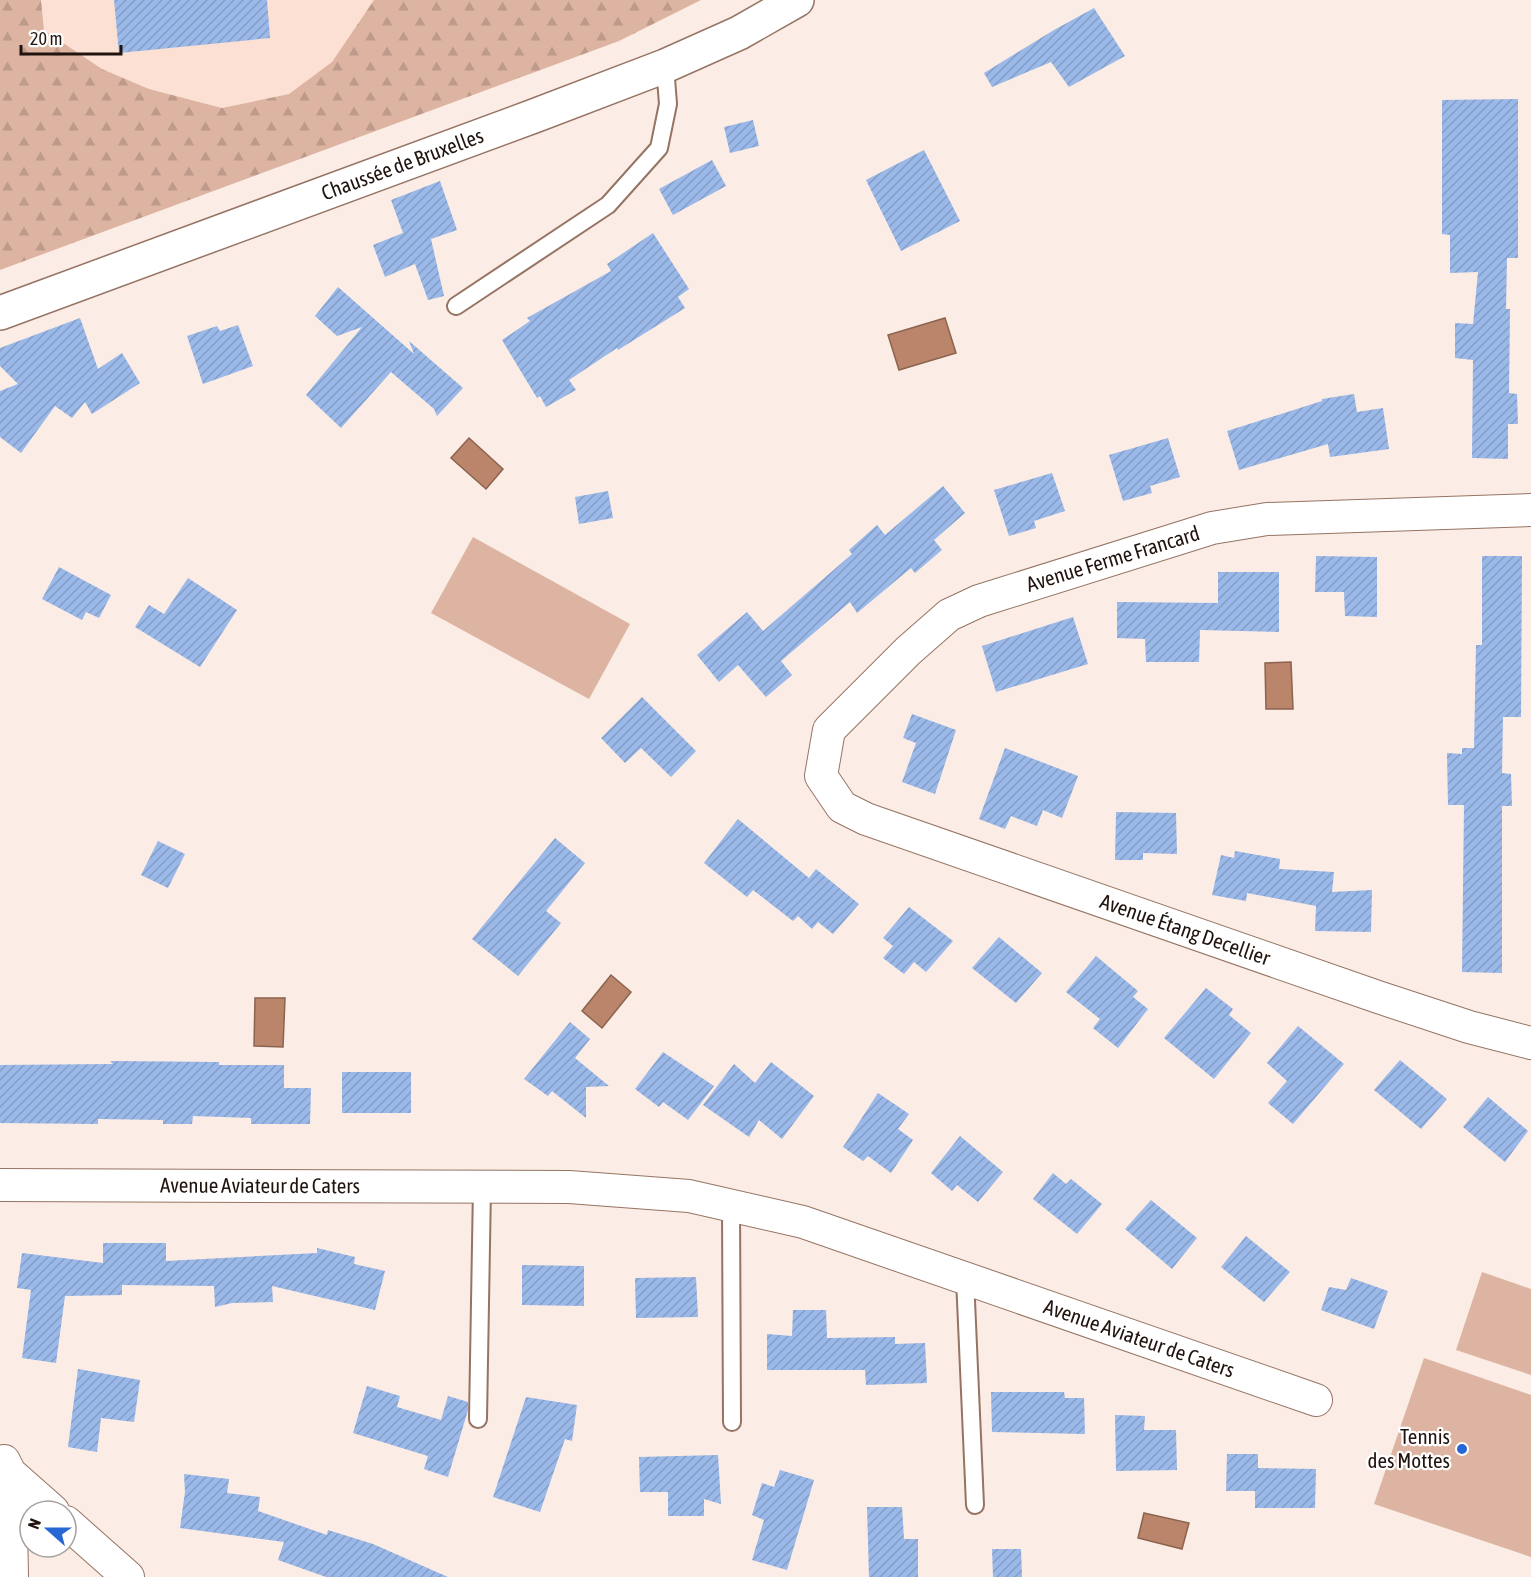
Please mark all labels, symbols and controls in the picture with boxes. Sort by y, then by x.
scale bar [21,18,122,56]
text: 20 m [30,28,62,49]
street label: Chaussée de Bruxelles [318,123,486,204]
street label: Avenue Ferme Francard [1023,520,1202,596]
street label: Avenue Étang Decellier [1097,888,1274,970]
street label: Avenue Aviateur de Caters [160,1173,360,1197]
street label: Avenue Aviateur de Caters [1041,1294,1238,1382]
place label: Tennis des Mottes [1367,1424,1450,1472]
marker: Tennis des Mottes [1455,1442,1469,1456]
north arrow [18,1499,78,1559]
text: N [24,1516,44,1531]

